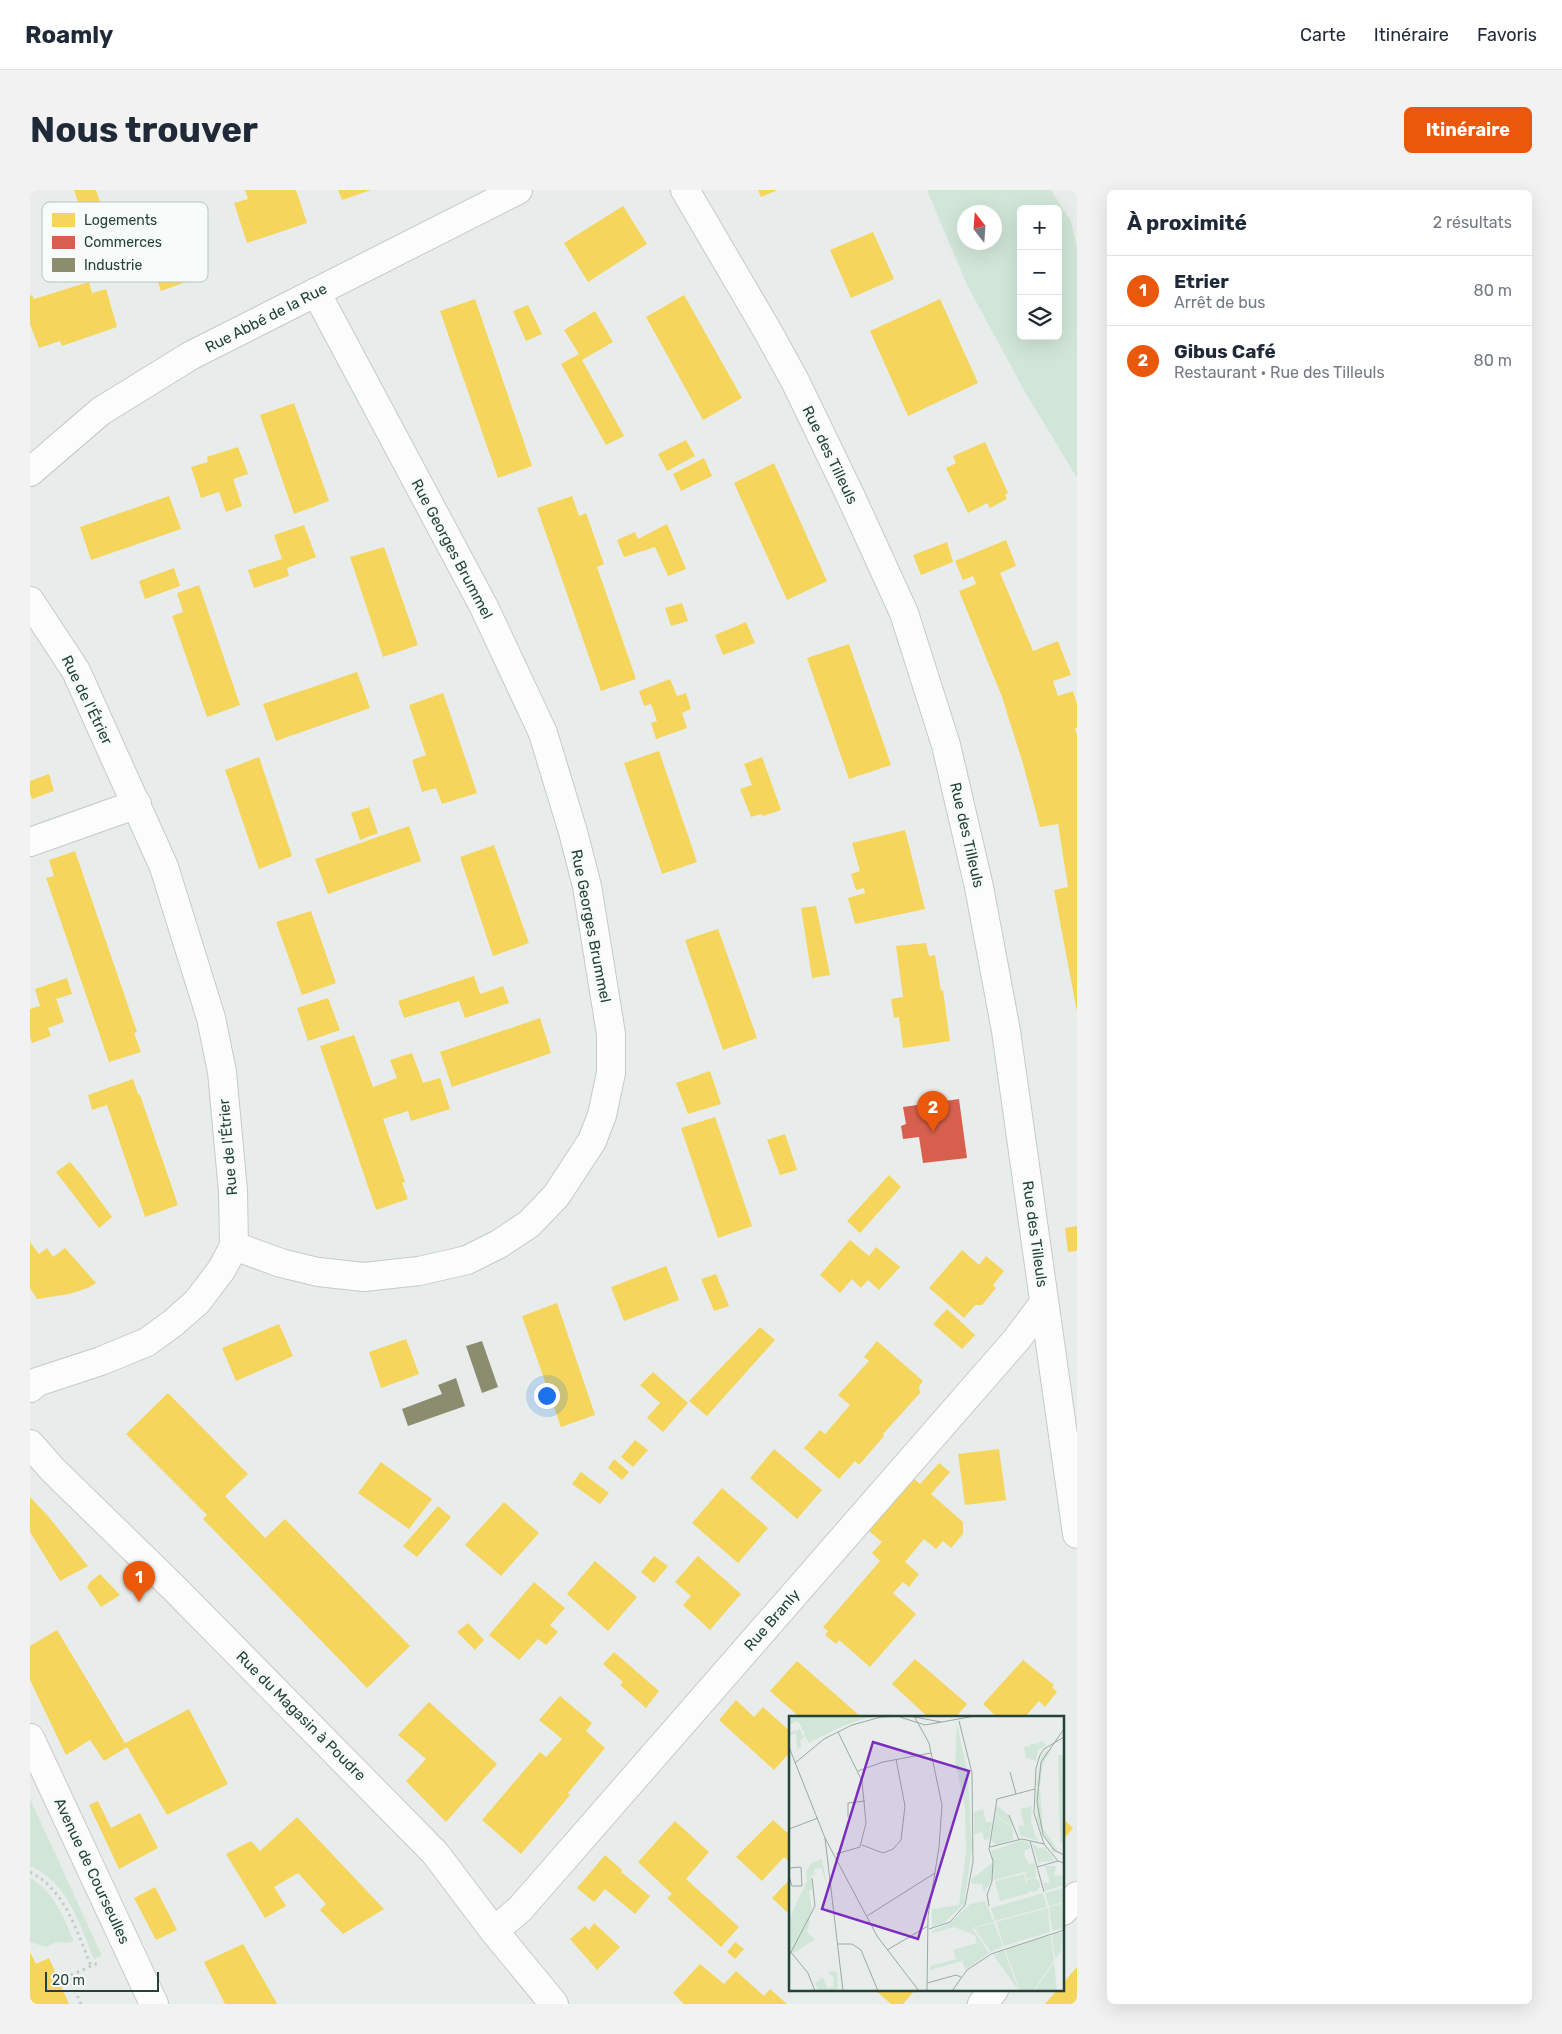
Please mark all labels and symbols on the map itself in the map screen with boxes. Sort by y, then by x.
legend [42,202,208,282]
north arrow [957,205,1002,250]
text: Logements [84,212,157,229]
text: Commerces [84,234,162,251]
text: Industrie [84,257,142,274]
street label: Rue Abbé de la Rue [202,279,330,357]
street label: Rue des Tilleuls [798,403,862,508]
street label: Rue Georges Brummel [407,476,497,622]
street label: Rue de l'Étrier [58,652,116,748]
street label: Rue des Tilleuls [946,781,988,890]
street label: Rue Georges Brummel [567,848,615,1004]
pin: 2 [917,1091,949,1132]
street label: Rue de l'Étrier [215,1098,241,1196]
street label: Rue des Tilleuls [1019,1180,1051,1289]
your location [534,1383,560,1409]
pin: 1 [123,1561,155,1602]
street label: Rue Branly [740,1585,804,1655]
street label: Rue du Magasin à Poudre [232,1647,370,1785]
inset map [789,1716,1064,1992]
street label: Avenue de Courseulles [50,1795,134,1947]
scale bar [45,1969,159,1992]

